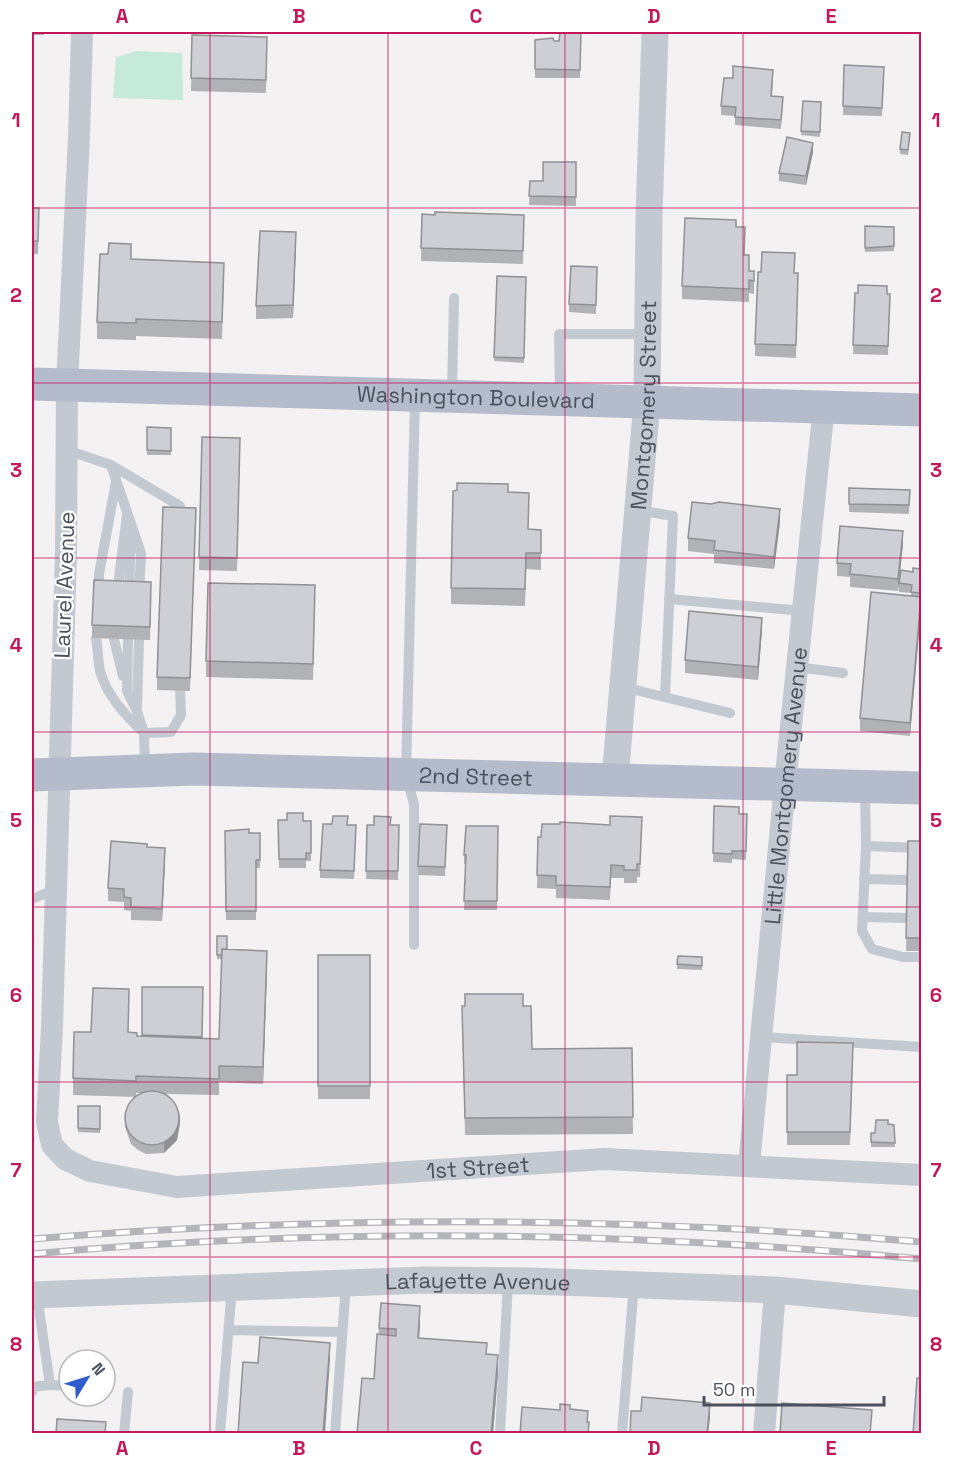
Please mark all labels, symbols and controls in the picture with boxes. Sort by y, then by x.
text: A [116,3,129,29]
text: B [292,3,306,29]
text: C [470,3,483,29]
text: D [647,3,661,29]
text: E [825,3,837,29]
text: 1 [11,107,21,133]
text: 1 [931,107,941,133]
text: 2 [10,282,22,308]
text: 2 [930,282,942,308]
street label: Montgomery Street [624,300,662,511]
street label: Washington Boulevard [356,379,595,414]
text: 3 [10,457,22,483]
text: 3 [930,457,942,483]
street label: Laurel Avenue [47,511,81,659]
text: 4 [10,632,23,658]
text: 4 [930,632,943,658]
street label: Little Montgomery Avenue [758,646,813,926]
street label: 2nd Street [419,761,533,792]
text: 5 [10,807,22,833]
text: 5 [930,807,942,833]
text: 6 [10,982,22,1008]
text: 6 [930,982,942,1008]
street label: 1st Street [425,1150,530,1185]
text: 7 [10,1157,22,1183]
text: 7 [930,1157,942,1183]
street label: Lafayette Avenue [384,1266,571,1296]
text: 8 [10,1331,22,1357]
text: 8 [930,1331,942,1357]
north arrow [57,1348,117,1408]
text: N [87,1358,110,1380]
scale bar [704,1369,884,1407]
text: 50 m [713,1378,755,1401]
text: A [116,1435,129,1461]
text: B [292,1435,306,1461]
text: C [470,1435,483,1461]
text: D [647,1435,661,1461]
text: E [825,1435,837,1461]

